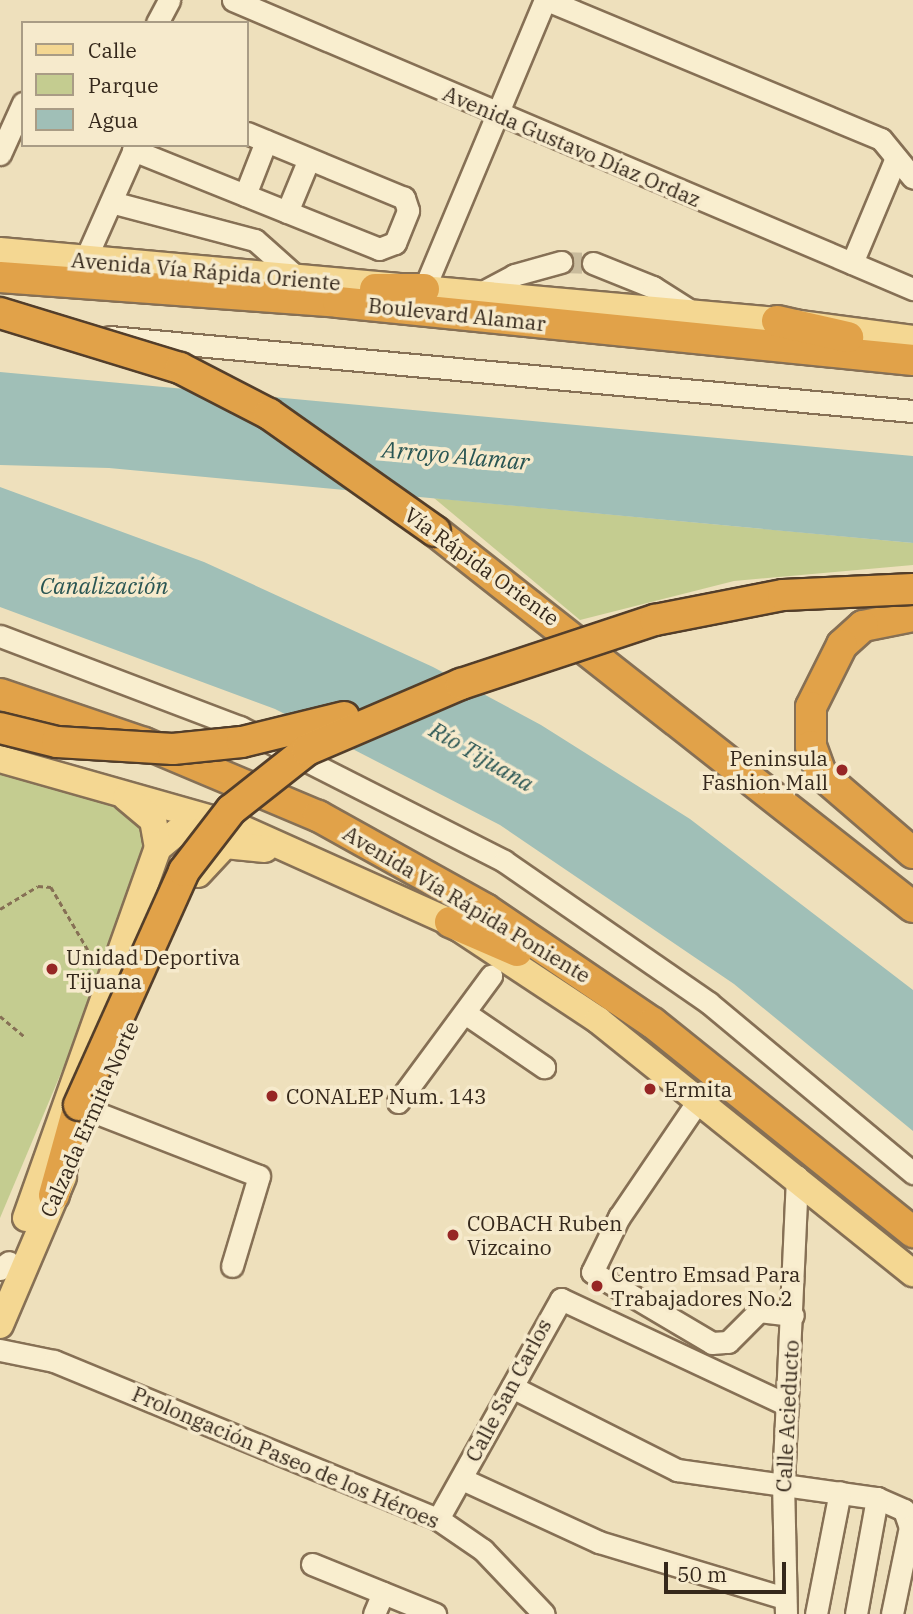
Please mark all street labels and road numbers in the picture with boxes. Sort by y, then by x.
street label: Avenida Gustavo Díaz Ordaz [439,80,705,212]
street label: Avenida Vía Rápida Oriente [70,247,342,295]
street label: Boulevard Alamar [367,292,547,336]
street label: Vía Rápida Oriente [400,501,564,631]
street label: Avenida Vía Rápida Poniente [339,820,595,988]
street label: Calzada Ermita Norte [34,1017,144,1221]
street label: Calle San Carlos [460,1314,556,1466]
street label: Calle Acieducto [770,1339,804,1493]
street label: Prolongación Paseo de los Héroes [129,1381,443,1533]

